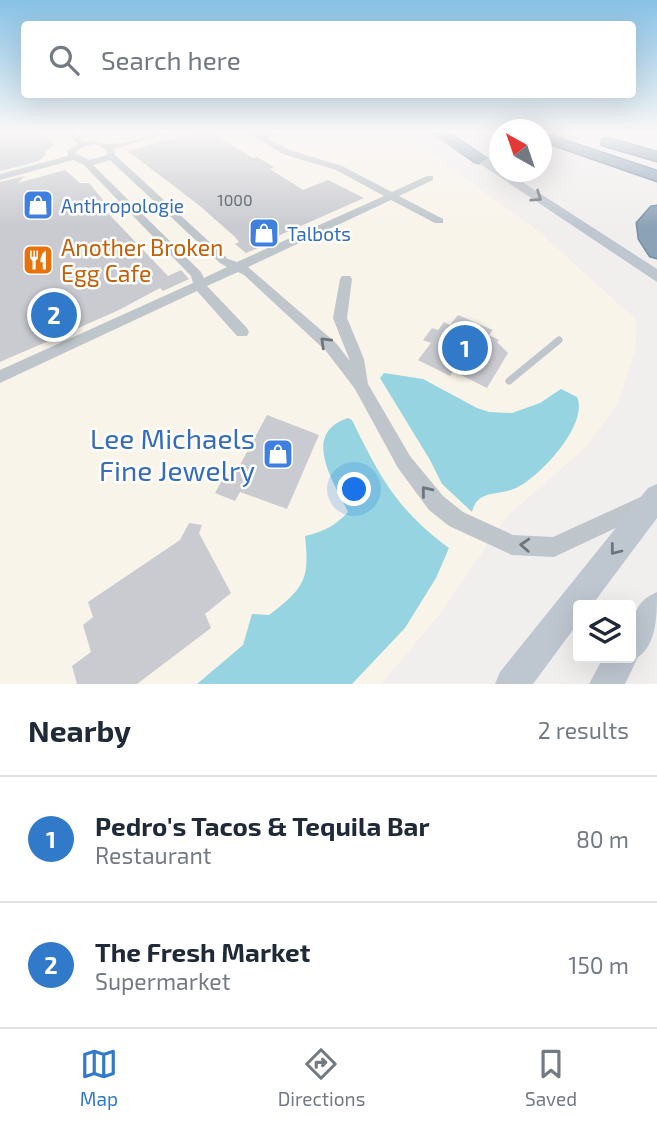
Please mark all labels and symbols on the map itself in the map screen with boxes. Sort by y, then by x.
north arrow [489,119,552,182]
shop icon: Anthropologie [21,188,55,222]
one-way arrow [529,189,542,201]
house number: 1000 [217,190,253,209]
place label: Anthropologie [61,194,184,217]
shop icon: Talbots [247,216,281,250]
place label: Talbots [287,222,351,245]
place label: Another Broken Egg Cafe [61,233,223,287]
restaurant icon: Another Broken Egg Cafe [21,243,55,277]
pin: 2 [31,289,77,341]
pin: 1 [442,322,488,374]
one-way arrow [320,338,333,351]
place label: Lee Michaels Fine Jewelry [90,421,255,487]
shop icon: Lee Michaels Fine Jewelry [261,437,295,471]
your location [337,472,371,506]
one-way arrow [422,486,435,498]
one-way arrow [519,538,530,553]
one-way arrow [610,542,623,555]

